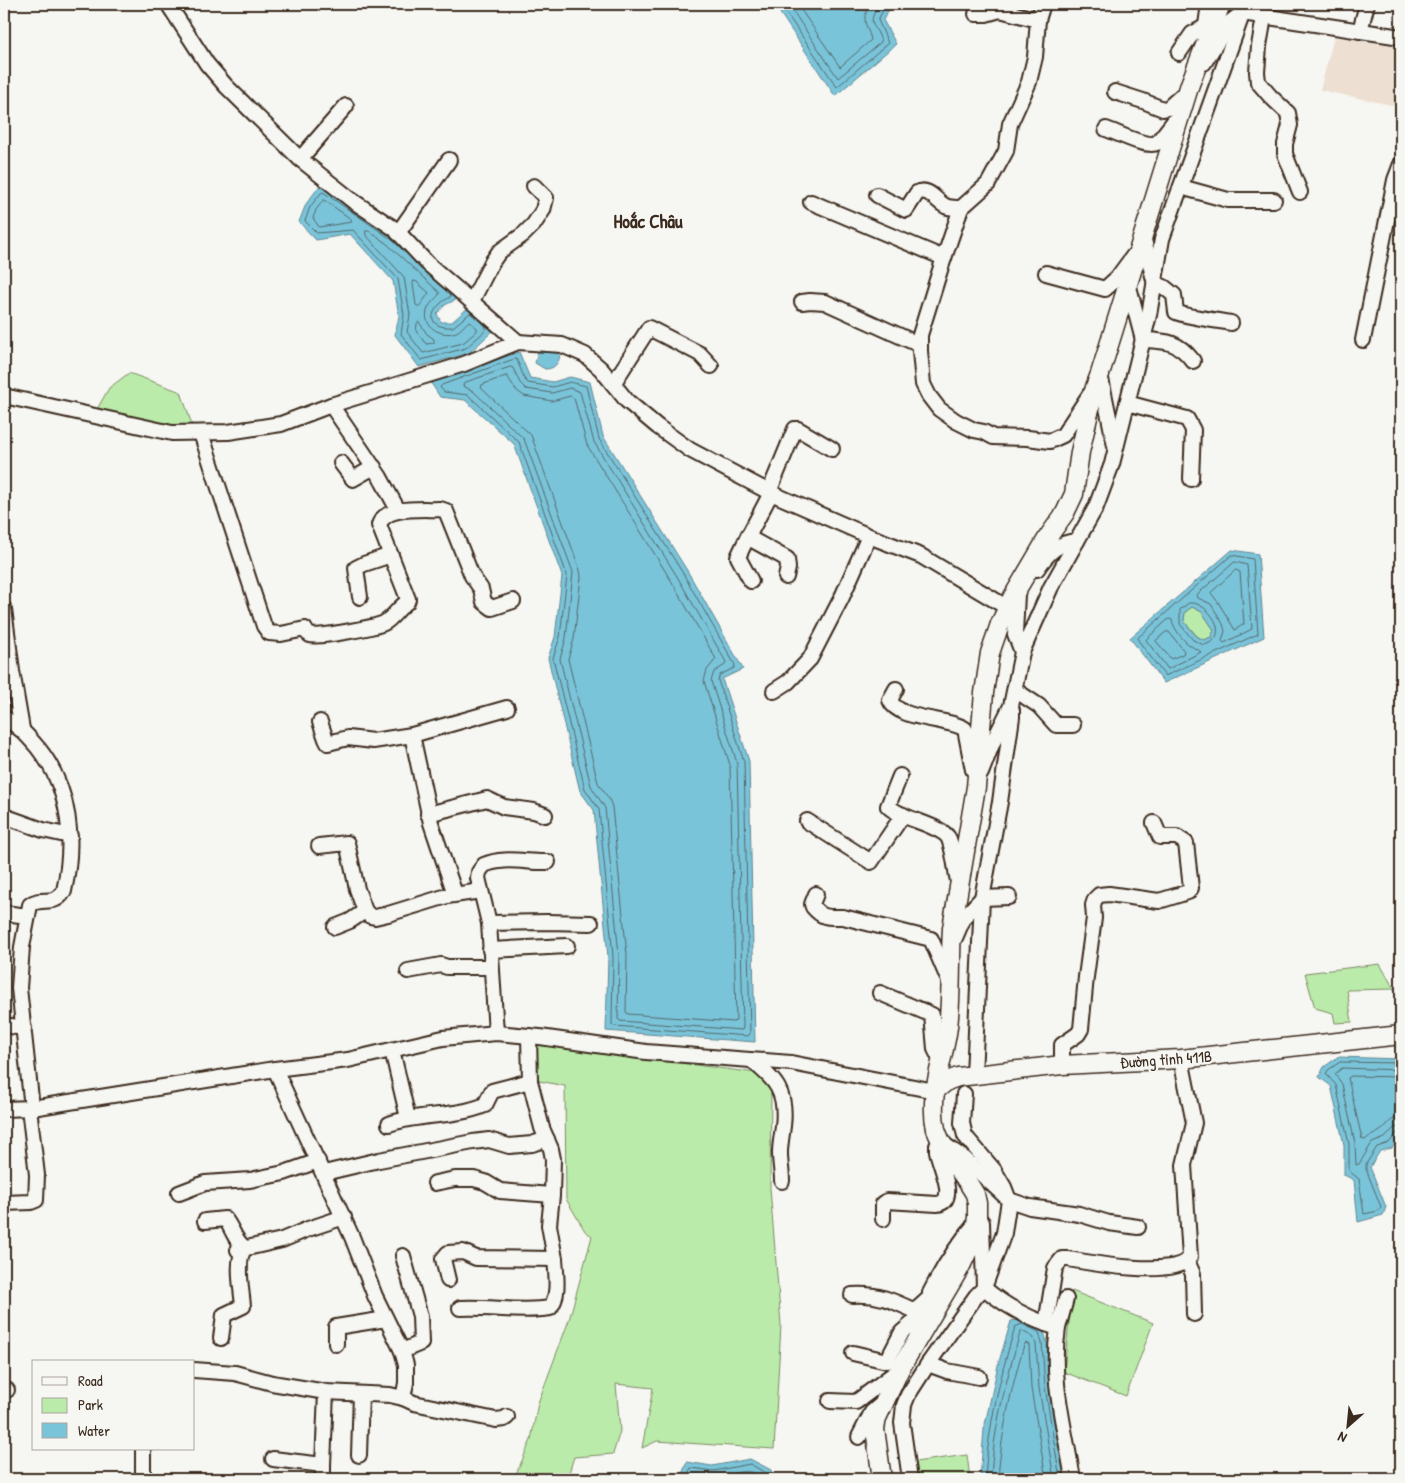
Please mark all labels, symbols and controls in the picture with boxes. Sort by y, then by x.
district label: Hoắc Châu [613,208,683,234]
street label: Đường tỉnh 411B [1119,1045,1213,1073]
legend [32,1360,195,1450]
text: Road [78,1370,103,1391]
text: Park [78,1394,103,1415]
north arrow [1322,1400,1372,1450]
text: Water [78,1420,110,1441]
text: N [1334,1428,1350,1448]

